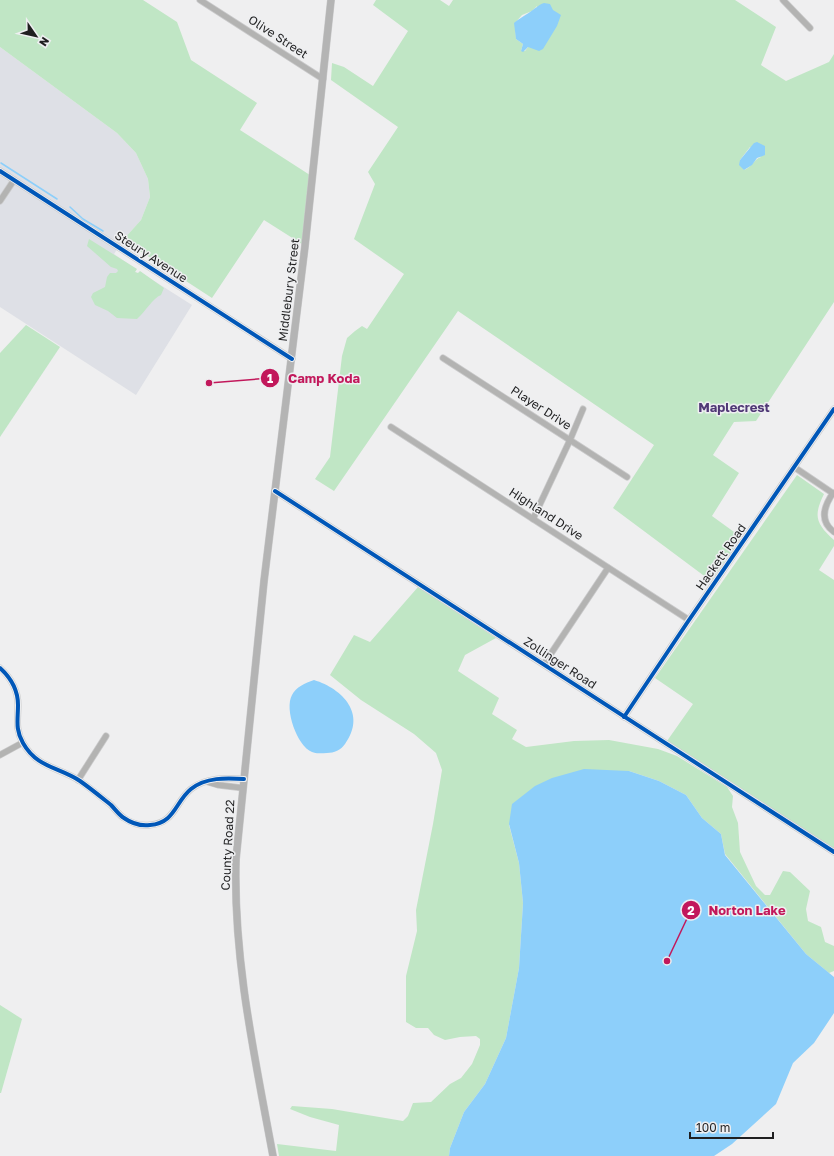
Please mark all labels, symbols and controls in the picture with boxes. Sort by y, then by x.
street label: Olive Street [246,12,311,61]
north arrow [16,16,56,56]
text: N [37,35,52,49]
street label: Steury Avenue [112,228,190,286]
street label: Middlebury Street [275,237,302,342]
callout: Camp Koda [260,366,368,391]
text: Camp Koda [288,370,360,386]
text: 1 [267,371,273,386]
street label: Player Drive [508,382,574,433]
district label: Maplecrest [698,399,770,415]
street label: Highland Drive [506,484,586,543]
street label: Hackett Road [692,521,749,593]
street label: Zollinger Road [521,633,600,692]
street label: County Road 22 [218,799,237,891]
callout: Norton Lake [681,898,794,923]
text: Norton Lake [708,902,786,918]
text: 2 [687,903,695,918]
scale bar [690,1114,773,1140]
text: 100 m [696,1120,730,1135]

